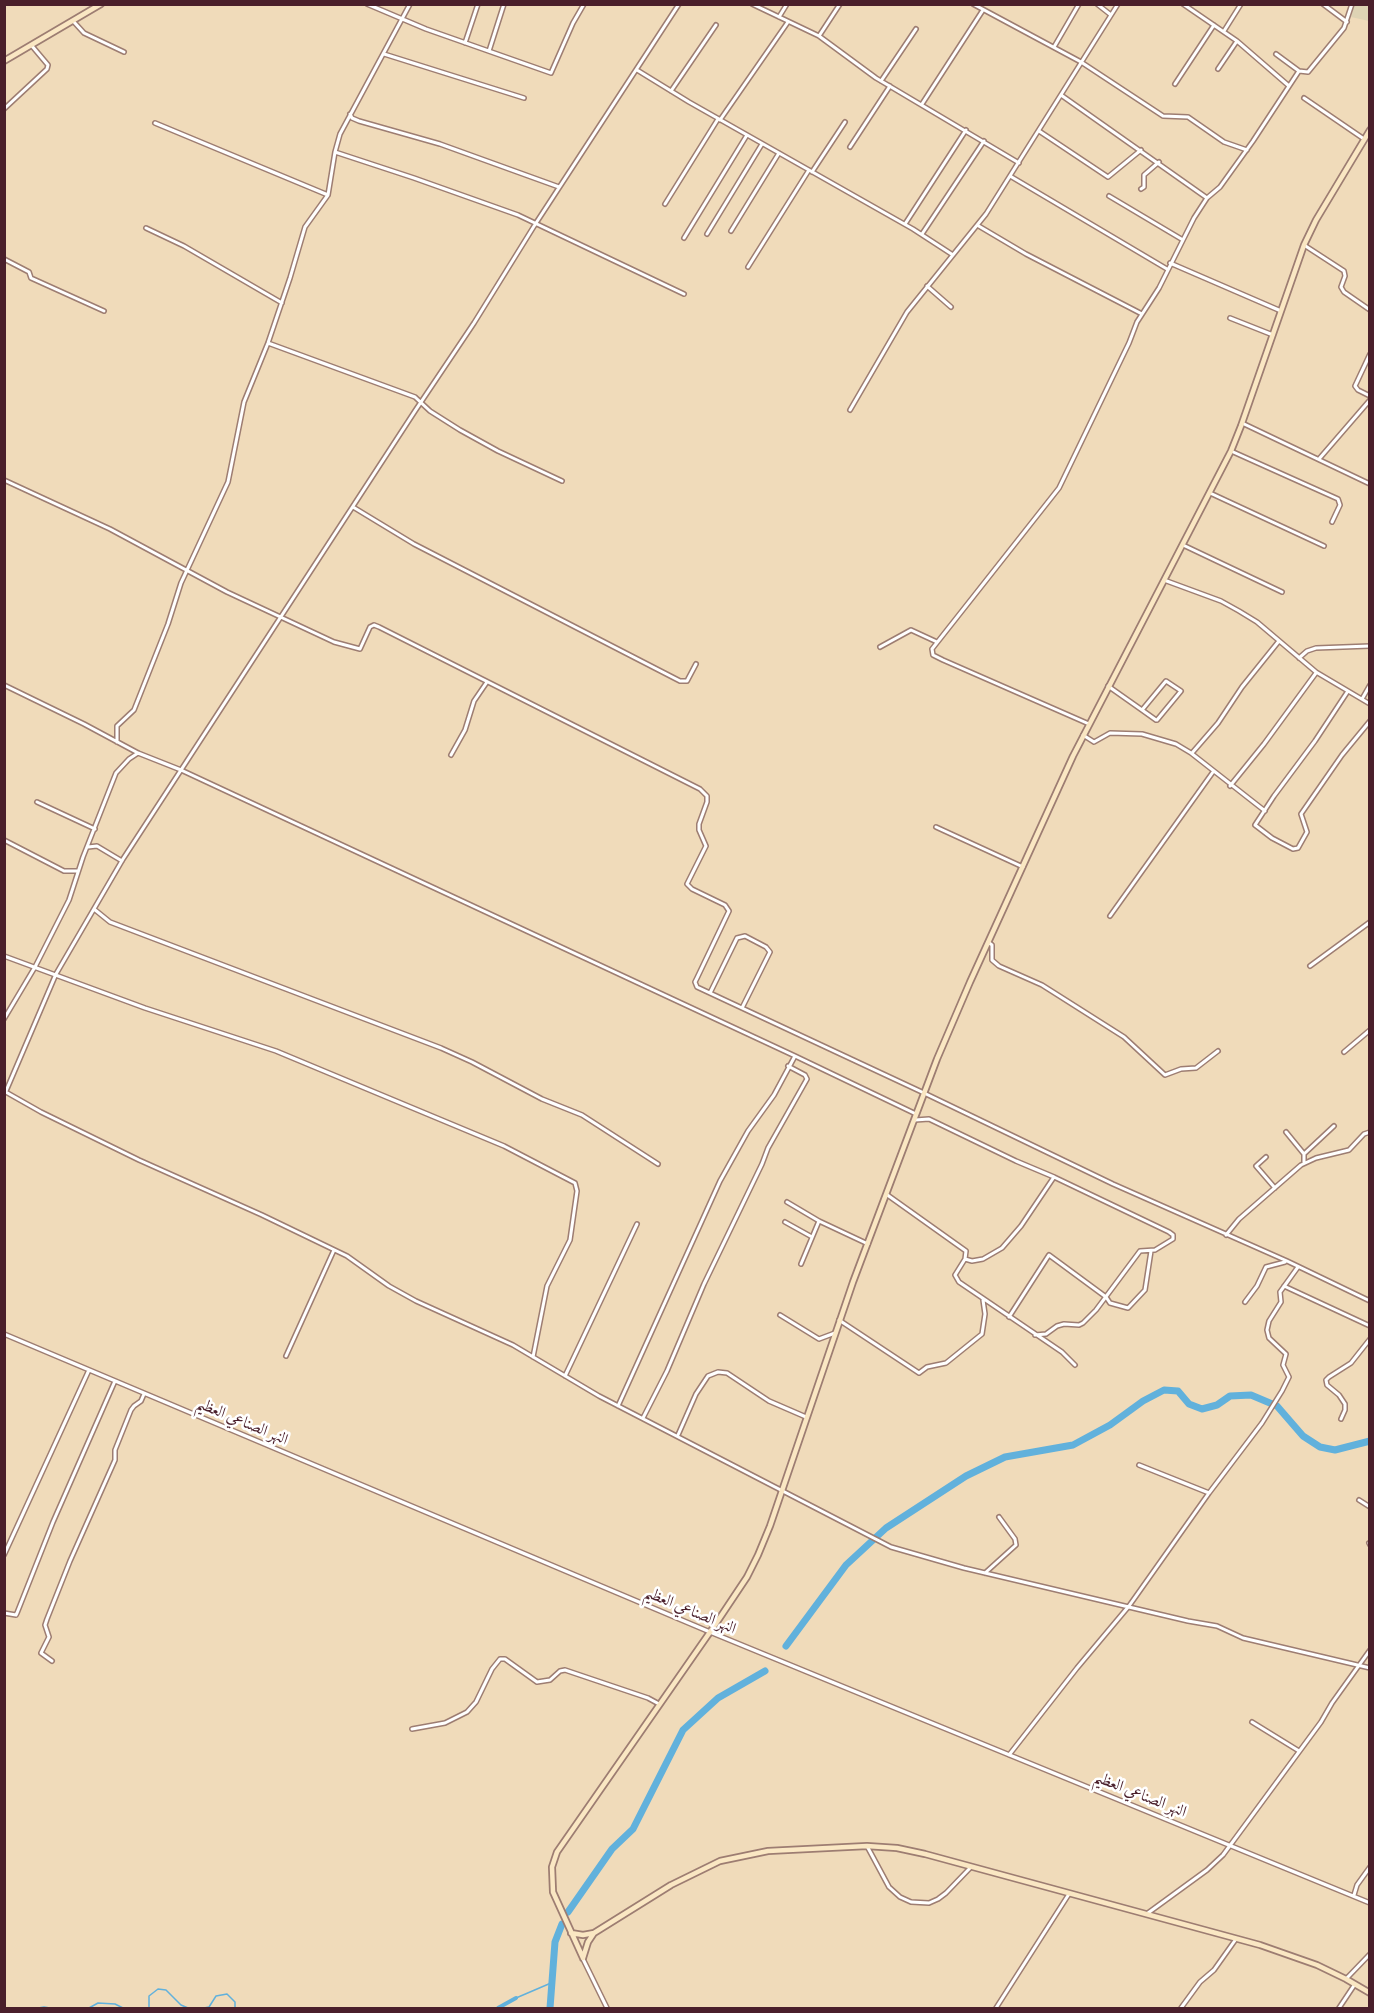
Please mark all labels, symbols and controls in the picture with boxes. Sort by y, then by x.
street label: النهر الصناعي العظيم [193,1394,291,1450]
street label: النهر الصناعي العظيم [641,1583,739,1639]
street label: النهر الصناعي العظيم [1091,1768,1189,1822]

